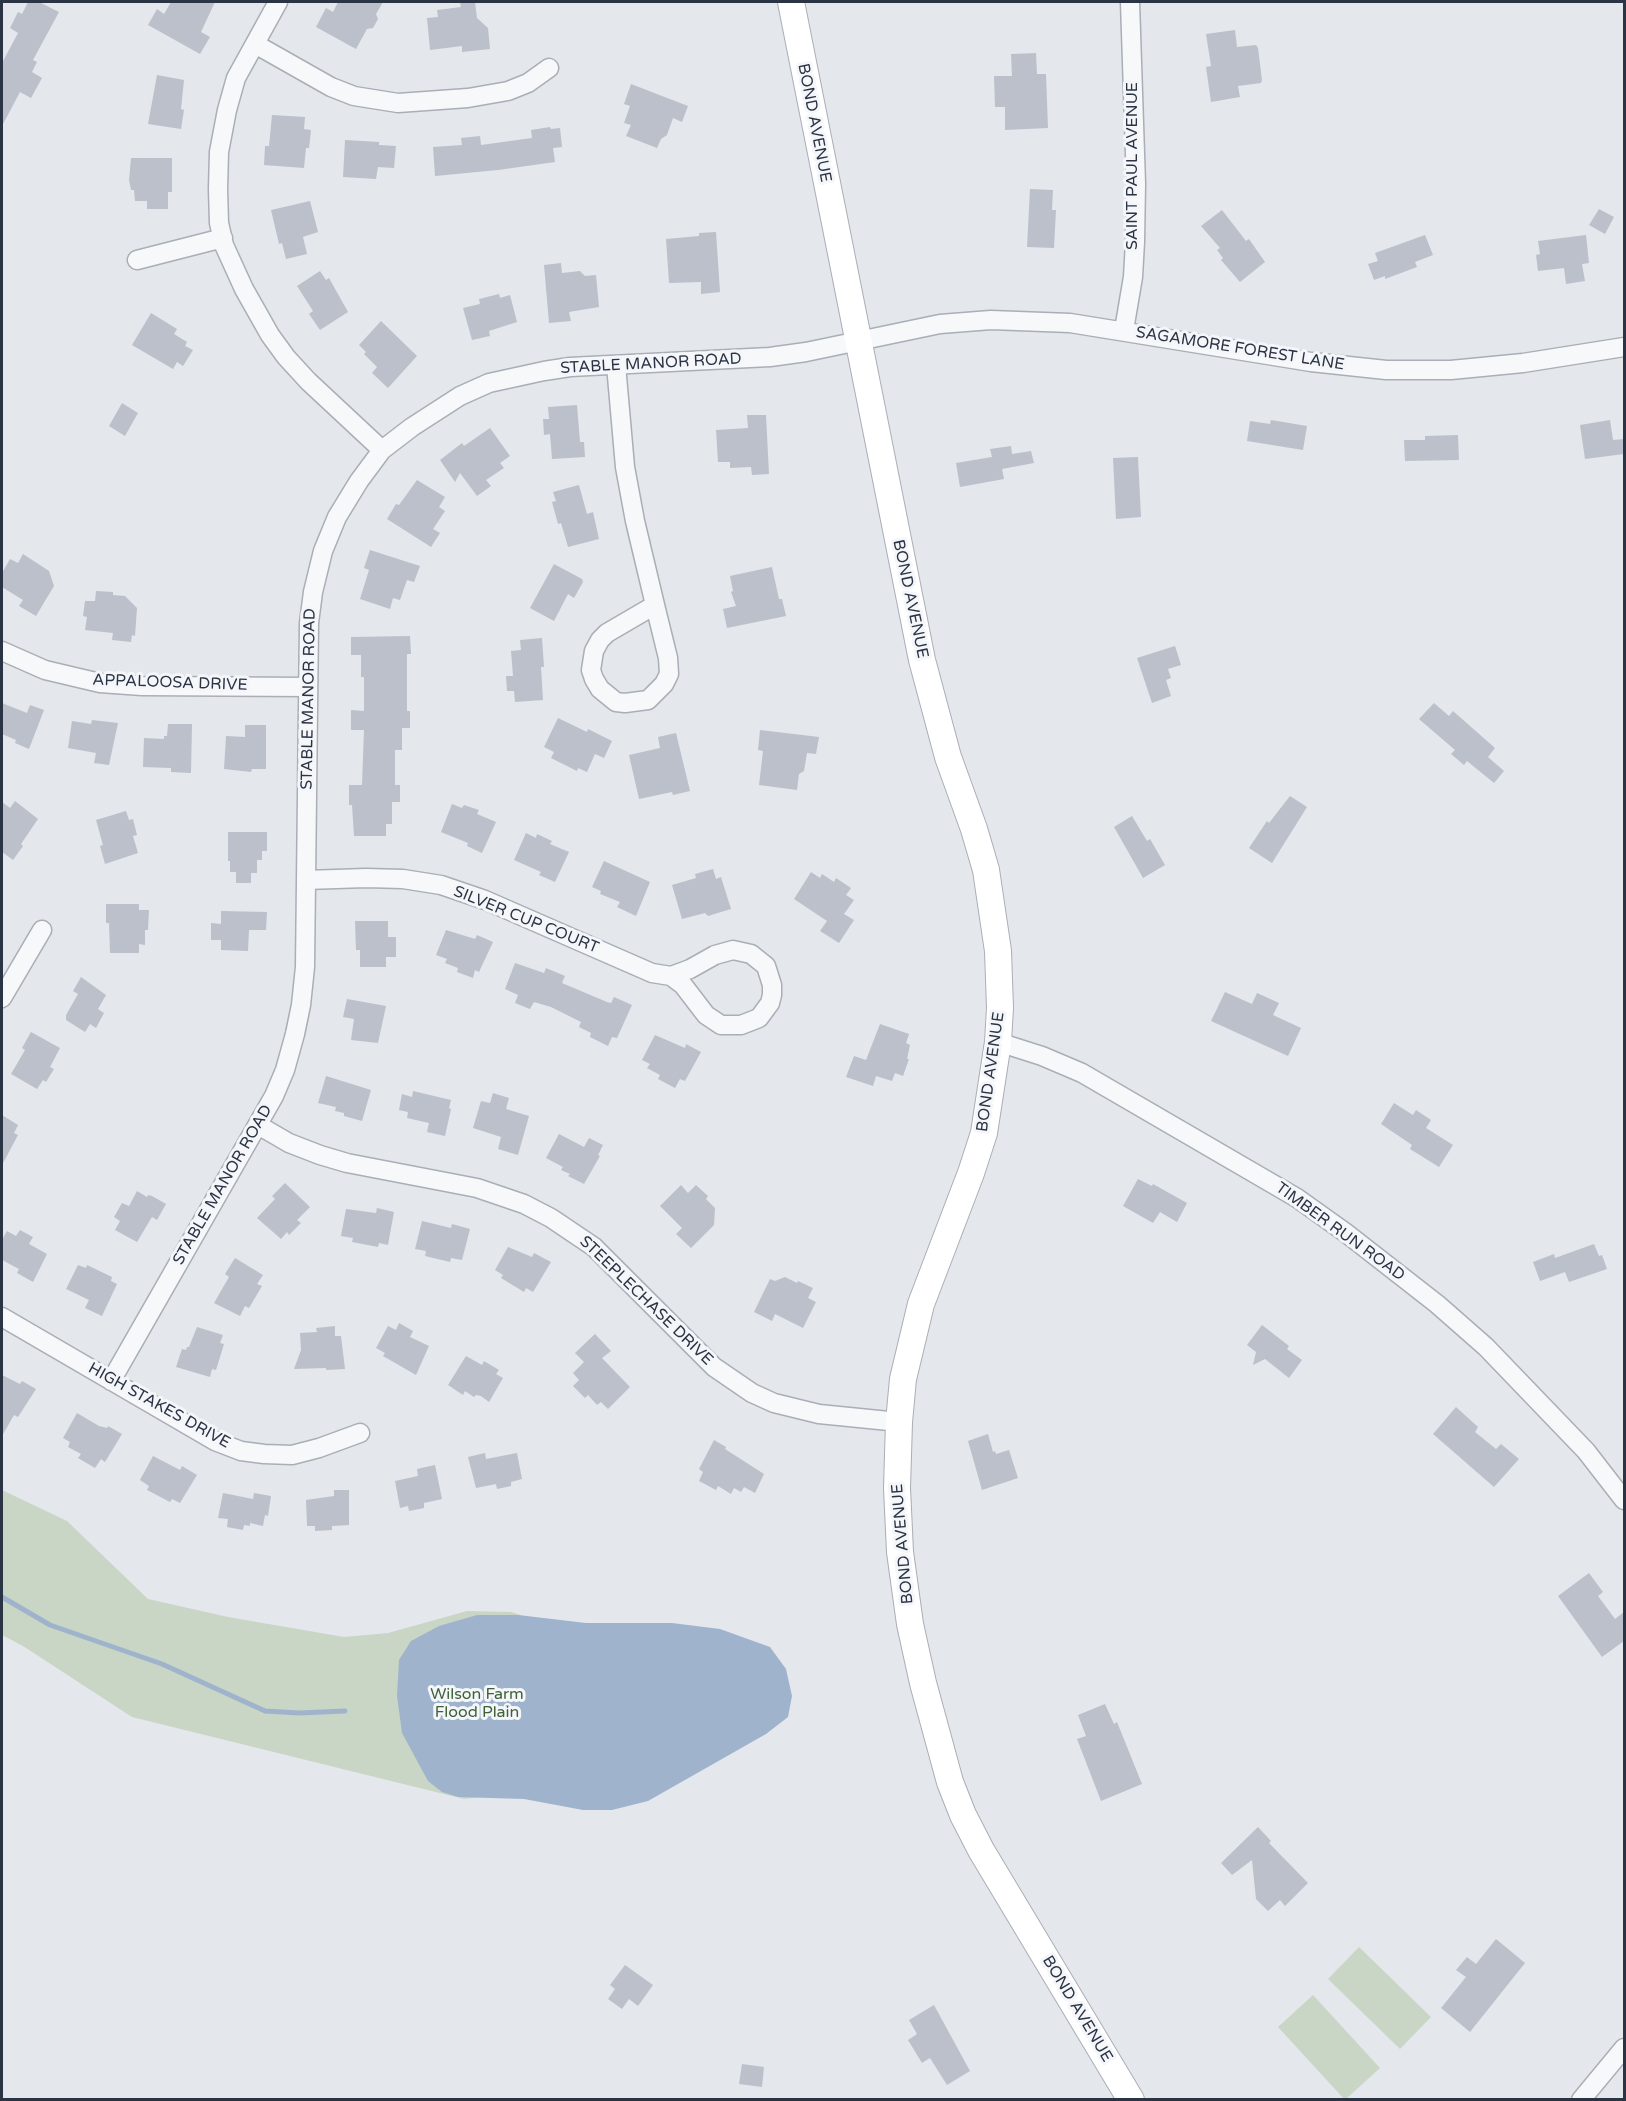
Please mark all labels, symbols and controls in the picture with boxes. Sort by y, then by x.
street label: BOND AVENUE [793,62,835,184]
street label: SAINT PAUL AVENUE [1123,82,1143,250]
street label: SAGAMORE FOREST LANE [1134,323,1346,375]
street label: STABLE MANOR ROAD [560,350,742,378]
street label: BOND AVENUE [888,538,932,660]
street label: STABLE MANOR ROAD [298,608,320,790]
street label: APPALOOSA DRIVE [92,671,248,695]
street label: SILVER CUP COURT [451,882,601,958]
street label: BOND AVENUE [973,1011,1009,1133]
street label: STABLE MANOR ROAD [169,1102,277,1268]
street label: TIMBER RUN ROAD [1272,1179,1408,1285]
street label: STEEPLECHASE DRIVE [575,1232,717,1370]
street label: HIGH STAKES DRIVE [85,1359,233,1453]
street label: BOND AVENUE [888,1483,918,1605]
park label: Wilson Farm Flood Plain [430,1685,524,1723]
street label: BOND AVENUE [1038,1952,1116,2066]

